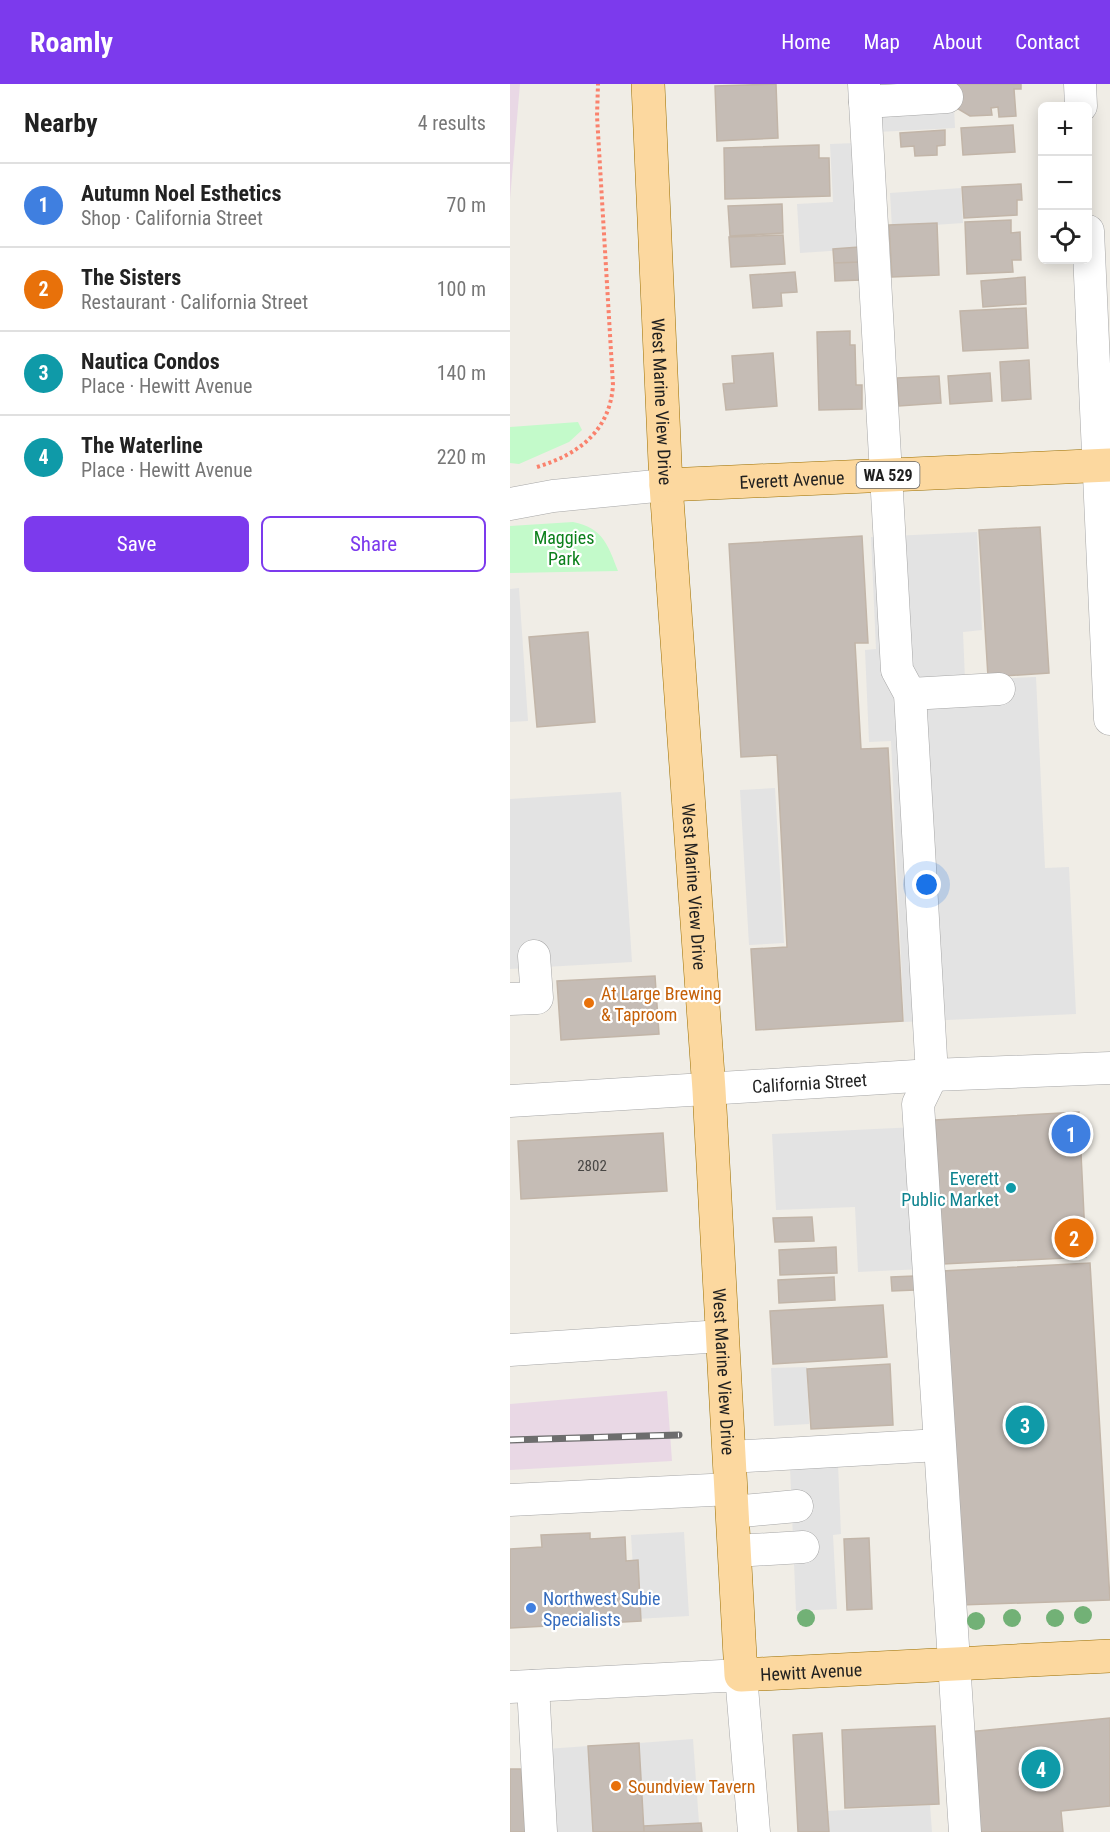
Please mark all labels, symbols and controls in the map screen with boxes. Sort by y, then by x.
text: Roamly [30,26,113,59]
text: Home [781,30,831,54]
text: Map [864,30,900,54]
text: About [933,30,982,54]
text: Contact [1015,30,1080,54]
map controls [1038,102,1092,264]
button: + [1038,102,1092,156]
text: Nearby [24,108,98,138]
text: 4 results [418,111,486,135]
button: − [1038,156,1092,210]
text: Autumn Noel Esthetics [81,181,281,206]
text: 1 [38,193,49,217]
text: 70 m [447,193,486,217]
text: Shop · California Street [81,206,263,230]
button: locate [1038,210,1092,264]
text: The Sisters [81,265,181,290]
text: 2 [38,277,49,301]
text: 100 m [437,277,486,301]
text: Restaurant · California Street [81,290,308,314]
street label: West Marine View Drive [648,318,676,486]
text: Nautica Condos [81,349,220,374]
text: 3 [38,361,49,385]
text: 140 m [437,361,486,385]
text: Place · Hewitt Avenue [81,374,252,398]
text: The Waterline [81,433,203,458]
text: 4 [38,445,49,469]
text: 220 m [437,445,486,469]
text: Place · Hewitt Avenue [81,458,252,482]
road number: WA 529 [856,462,920,488]
street label: Everett Avenue [739,466,845,492]
button: Save [24,516,249,572]
button: Share [261,516,486,572]
park label: Maggies Park [534,527,594,569]
street label: West Marine View Drive [678,802,711,971]
your location [912,870,941,899]
place label: At Large Brewing & Taproom [601,983,722,1025]
marker: At Large Brewing & Taproom [582,996,596,1010]
street label: California Street [751,1069,868,1097]
pin: 1 [1052,1112,1090,1156]
house number: 2802 [577,1157,607,1175]
place label: Everett Public Market [901,1168,999,1210]
marker: Everett Public Market [1004,1181,1018,1195]
pin: 2 [1054,1216,1094,1260]
street label: West Marine View Drive [709,1288,739,1456]
pin: 3 [1006,1402,1044,1448]
place label: Northwest Subie Specialists [543,1588,660,1630]
marker: Northwest Subie Specialists [524,1601,538,1615]
street label: Hewitt Avenue [760,1658,863,1685]
pin: 4 [1022,1746,1060,1792]
place label: Soundview Tavern [628,1776,756,1797]
marker: Soundview Tavern [609,1779,623,1793]

